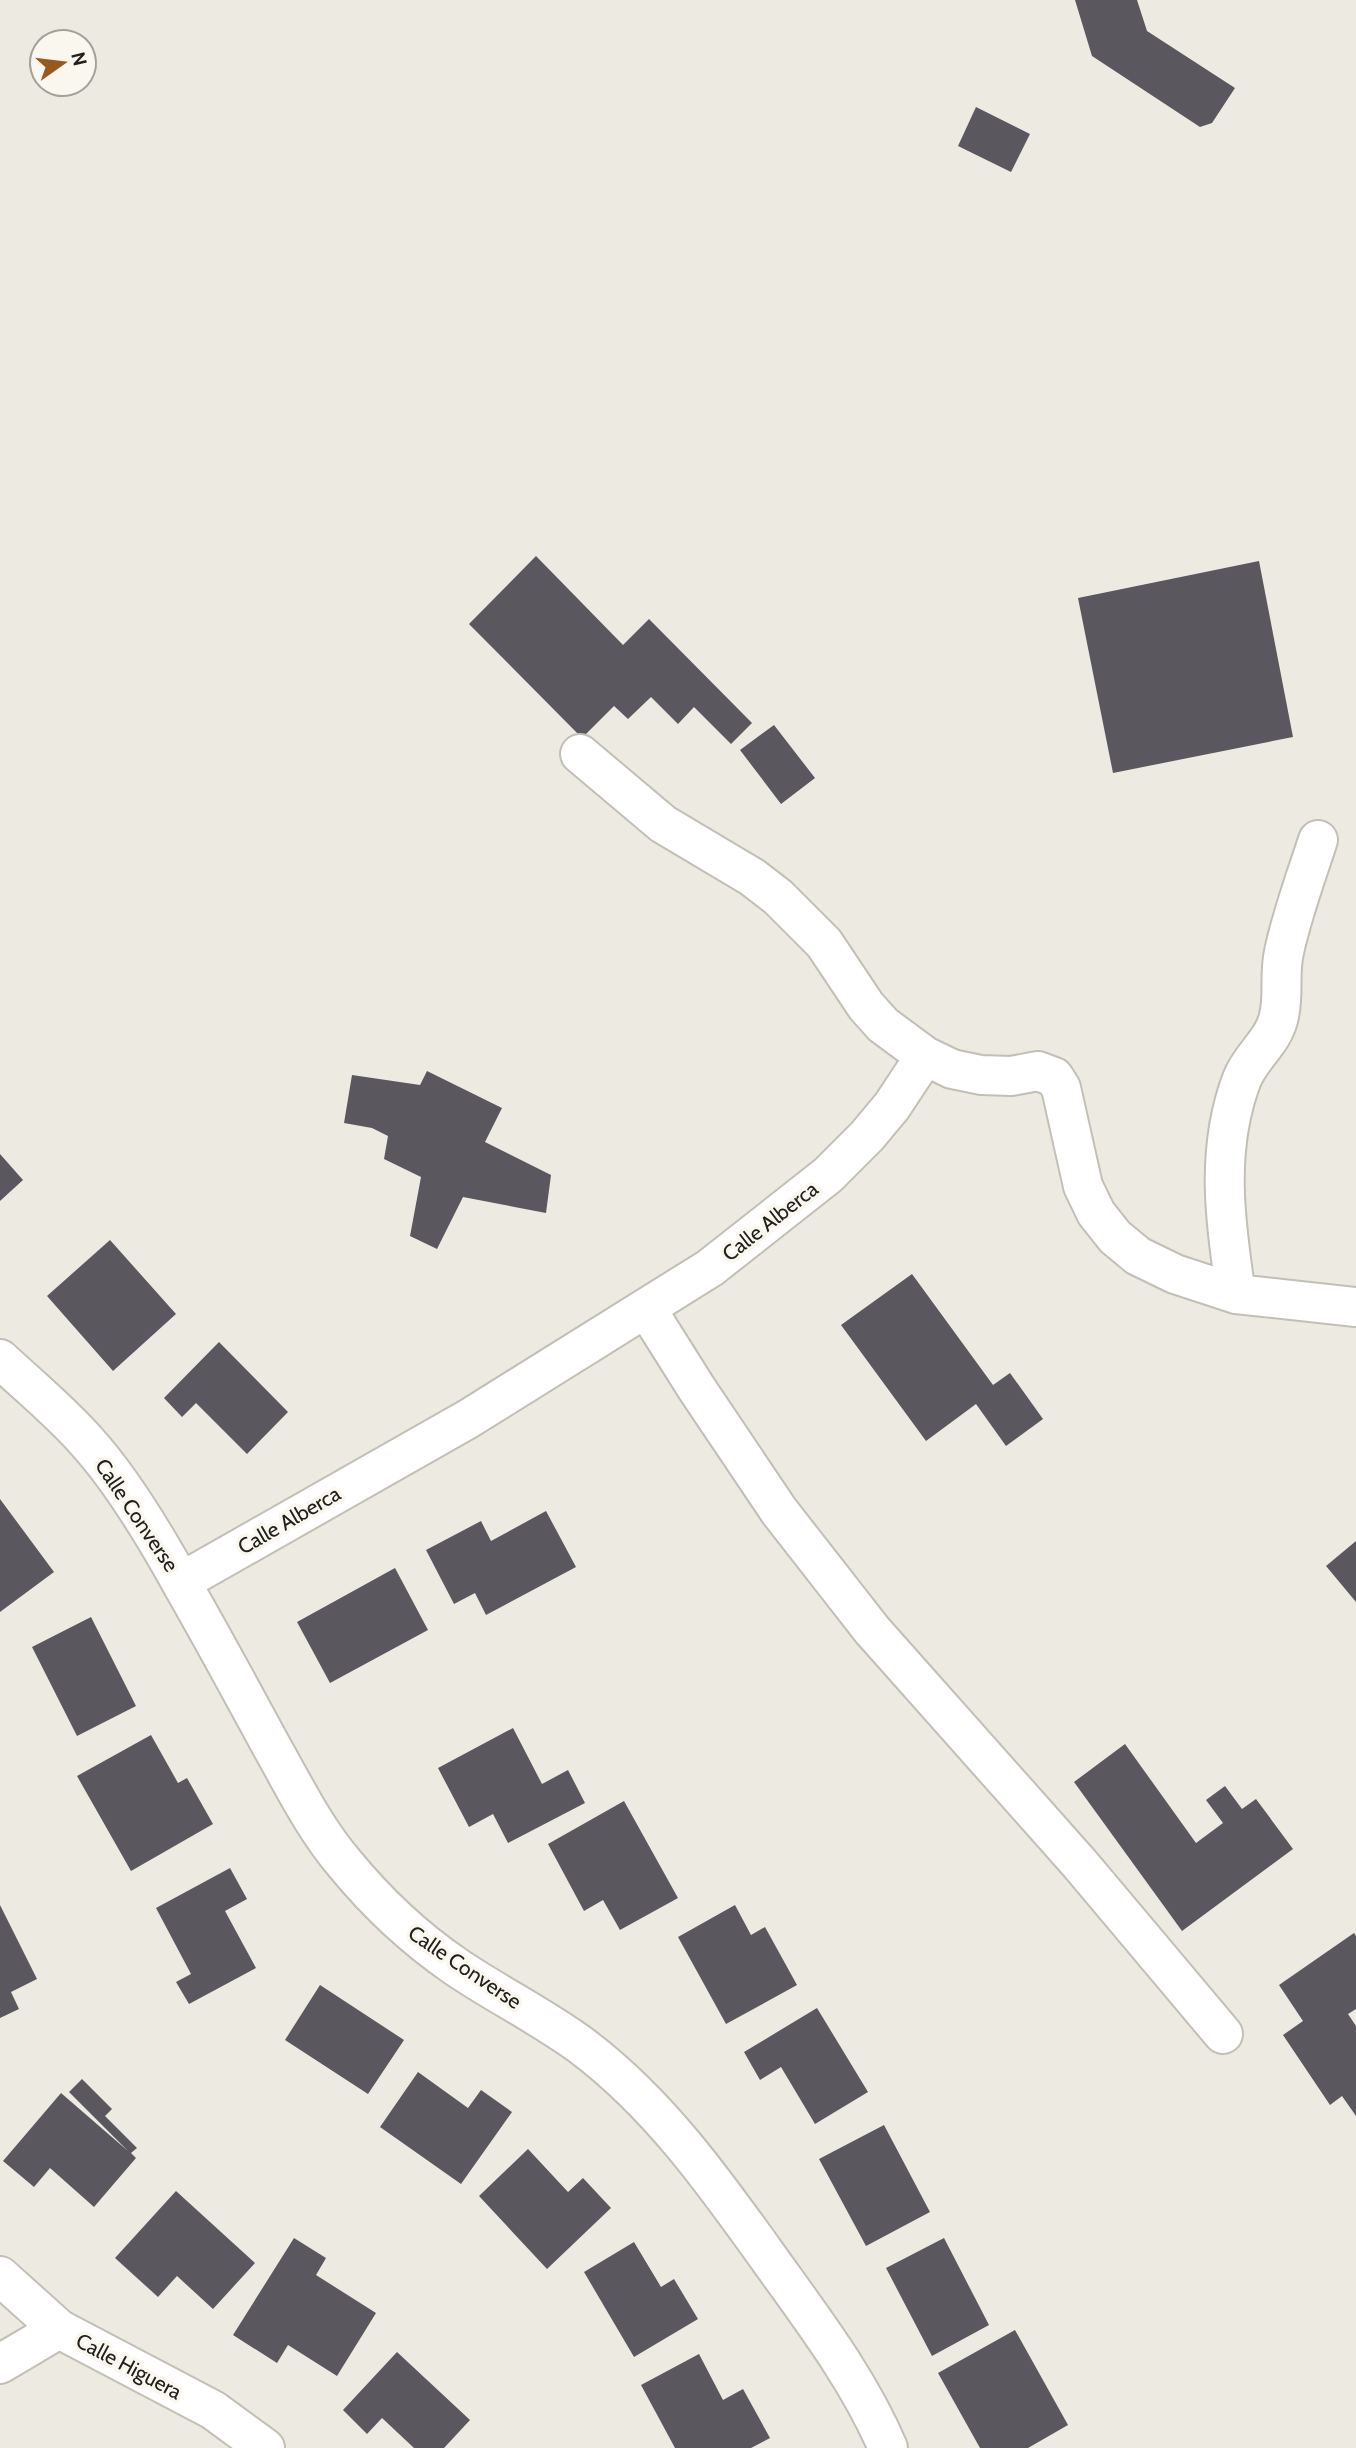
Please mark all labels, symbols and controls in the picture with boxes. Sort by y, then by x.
north arrow [28,28,98,98]
text: N [66,50,92,68]
street label: Calle Alberca [717,1176,823,1266]
street label: Calle Converse [90,1454,184,1576]
street label: Calle Alberca [233,1481,345,1559]
street label: Calle Converse [404,1920,526,2014]
street label: Calle Higuera [72,2328,186,2404]

